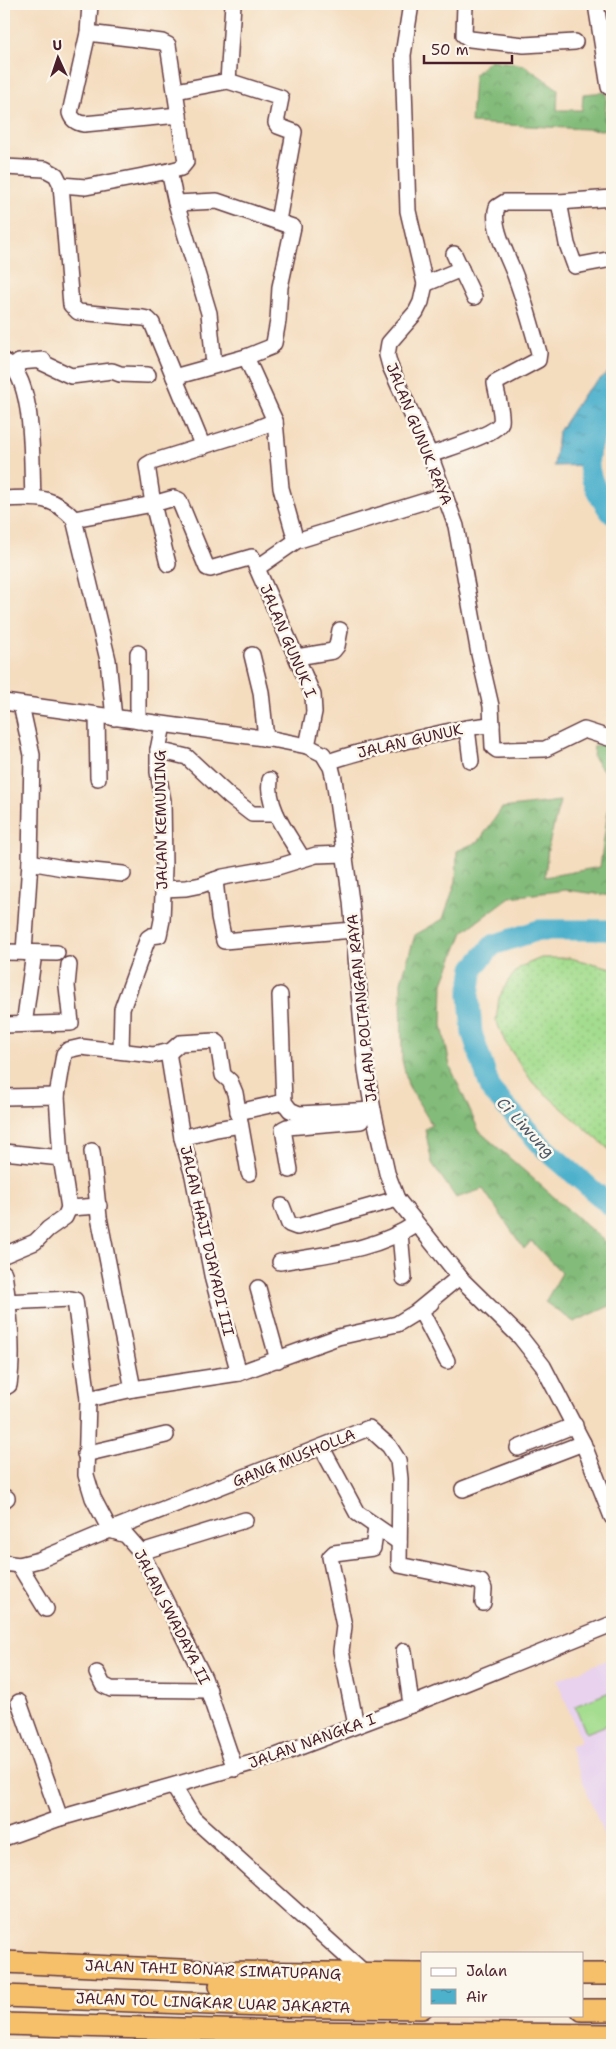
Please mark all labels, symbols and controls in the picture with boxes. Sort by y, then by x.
north arrow [32,32,82,82]
scale bar [424,32,511,64]
text: U [52,36,63,54]
text: 50 m [431,40,469,60]
street label: JALAN GUNUK RAYA [381,360,457,508]
street label: JALAN GUNUK I [255,581,321,701]
street label: JALAN GUNUK [355,719,465,763]
street label: JALAN KEMUNING [150,750,172,890]
street label: JALAN POLTANGAN RAYA [342,913,382,1103]
water label: Ci Liwung [492,1093,559,1162]
street label: JALAN HAJI DJAYADI III [175,1144,239,1338]
street label: GANG MUSHOLLA [230,1424,358,1492]
street label: JALAN SWADAYA II [129,1546,215,1688]
street label: JALAN NANGKA I [246,1709,378,1773]
legend [421,1952,584,2016]
street label: JALAN TAHI BONAR SIMATUPANG [84,1956,342,1984]
text: Jalan [466,1961,507,1981]
text: Air [466,1987,488,2007]
street label: JALAN TOL LINGKAR LUAR JAKARTA [75,1988,351,2018]

